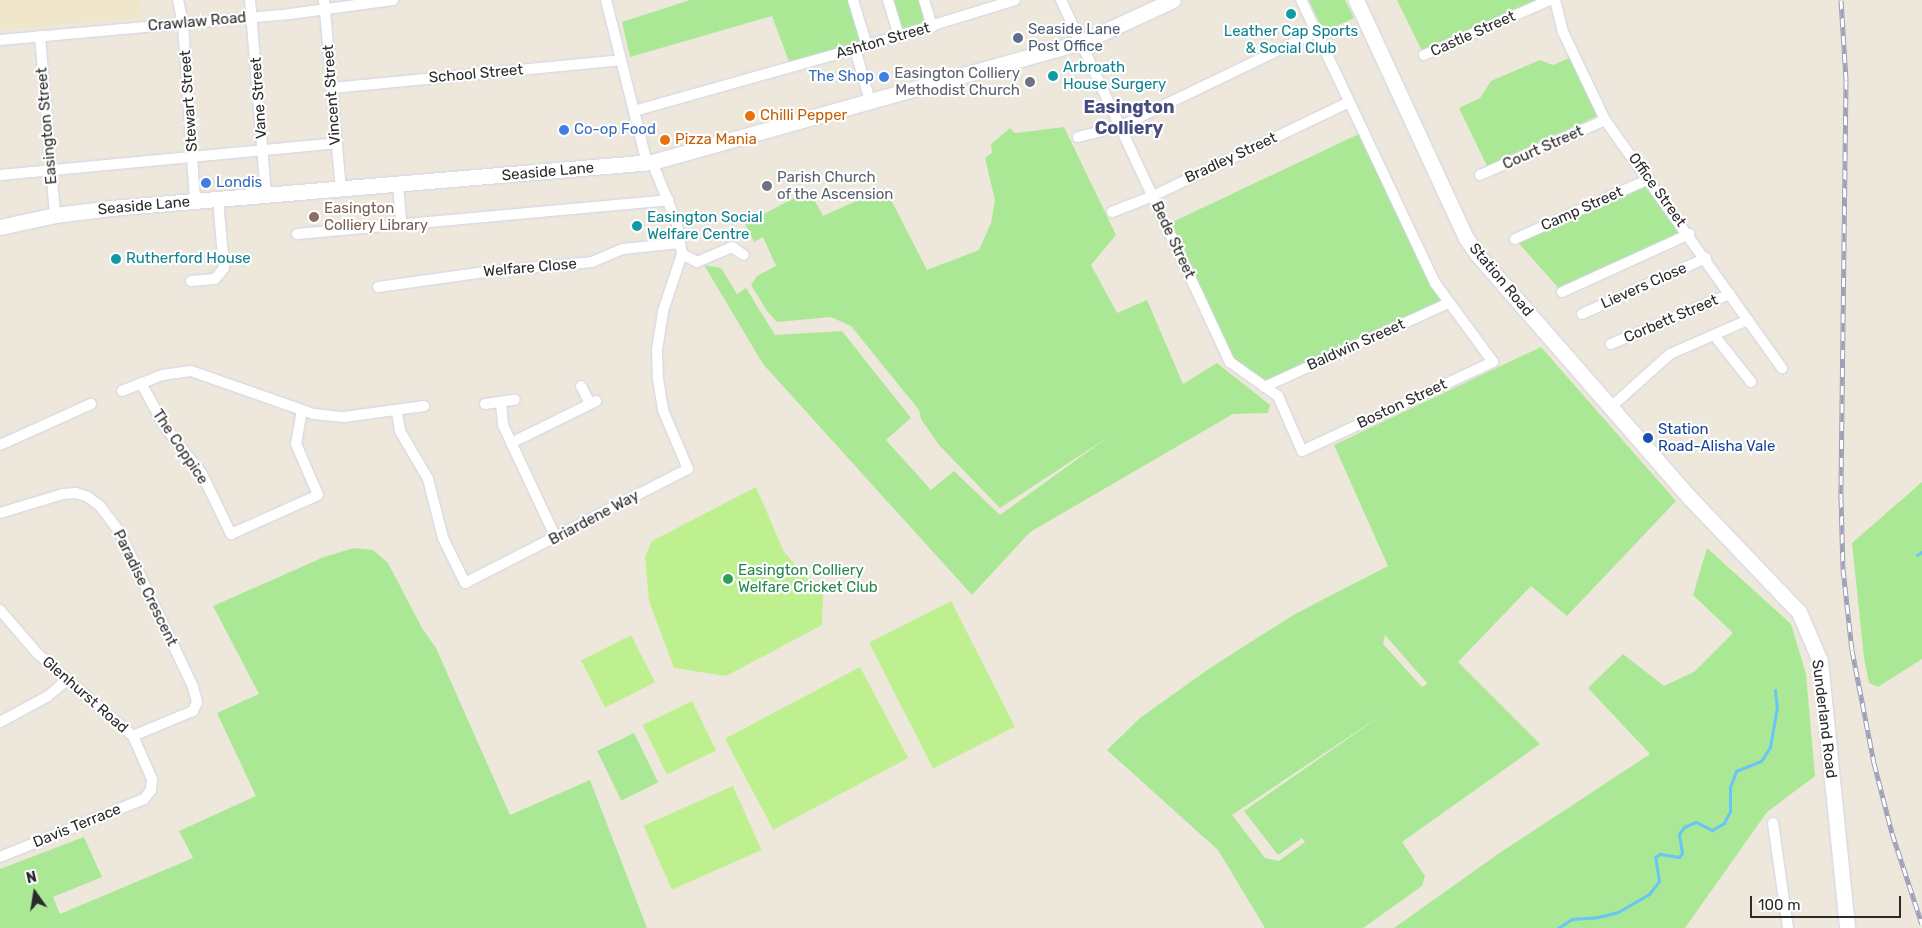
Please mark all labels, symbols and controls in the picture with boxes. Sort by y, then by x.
street label: Castle Street [1428,7,1518,61]
marker: Leather Cap Sports & Social Club [1285,8,1297,20]
street label: Crawlaw Road [147,9,247,35]
street label: Ashton Street [834,19,932,63]
place label: Seaside Lane Post Office [1028,20,1121,55]
place label: Leather Cap Sports & Social Club [1224,22,1358,57]
marker: Seaside Lane Post Office [1012,32,1024,44]
street label: Vincent Street [319,44,345,146]
street label: Stewart Street [176,49,202,153]
street label: Vane Street [247,57,271,139]
place label: Arbroath House Surgery [1063,58,1166,93]
street label: School Street [428,61,524,87]
place label: Easington Colliery Methodist Church [894,64,1020,99]
street label: Easington Street [33,67,61,185]
place label: The Shop [808,68,874,86]
marker: Arbroath House Surgery [1047,70,1059,82]
marker: The Shop [878,71,890,83]
marker: Easington Colliery Methodist Church [1024,76,1036,88]
district label: Easington Colliery [1083,97,1175,140]
place label: Chilli Pepper [760,107,847,125]
marker: Chilli Pepper [744,110,756,122]
place label: Co-op Food [574,121,656,139]
street label: Court Street [1500,122,1586,174]
marker: Co-op Food [558,124,570,136]
street label: Bradley Street [1182,129,1280,187]
place label: Pizza Mania [675,131,757,149]
marker: Pizza Mania [659,134,671,146]
street label: Office Street [1624,150,1690,230]
street label: Seaside Lane [501,159,595,185]
place label: Parish Church of the Ascension [777,168,894,203]
place label: Londis [216,174,262,192]
marker: Londis [200,177,212,189]
marker: Parish Church of the Ascension [761,180,773,192]
street label: Camp Street [1538,183,1626,235]
street label: Seaside Lane [97,193,191,219]
place label: Easington Colliery Library [324,199,428,234]
street label: Bede Street [1147,199,1199,281]
place label: Easington Social Welfare Centre [647,208,763,243]
marker: Easington Colliery Library [308,211,320,223]
marker: Easington Social Welfare Centre [631,220,643,232]
street label: Station Road [1465,240,1537,320]
place label: Rutherford House [126,250,251,268]
marker: Rutherford House [110,253,122,265]
street label: Welfare Close [483,255,577,281]
street label: Lievers Close [1598,259,1690,313]
street label: Corbett Street [1621,291,1721,347]
street label: Baldwin Sreeet [1304,315,1408,375]
street label: Boston Street [1354,375,1450,433]
street label: The Coppice [148,406,212,488]
place label: Station Road-Alisha Vale [1658,420,1776,455]
marker: Station Road-Alisha Vale [1642,432,1654,444]
street label: Briardene Way [546,487,642,549]
street label: Paradise Crescent [109,527,181,649]
place label: Easington Colliery Welfare Cricket Club [738,561,878,596]
marker: Easington Colliery Welfare Cricket Club [722,573,734,585]
street label: Glenhurst Road [38,653,132,737]
street label: Sunderland Road [1808,659,1840,779]
street label: Davis Terrace [30,800,124,852]
north arrow [10,868,60,918]
text: N [25,868,38,887]
scale bar [1752,886,1903,918]
text: 100 m [1758,896,1800,914]

